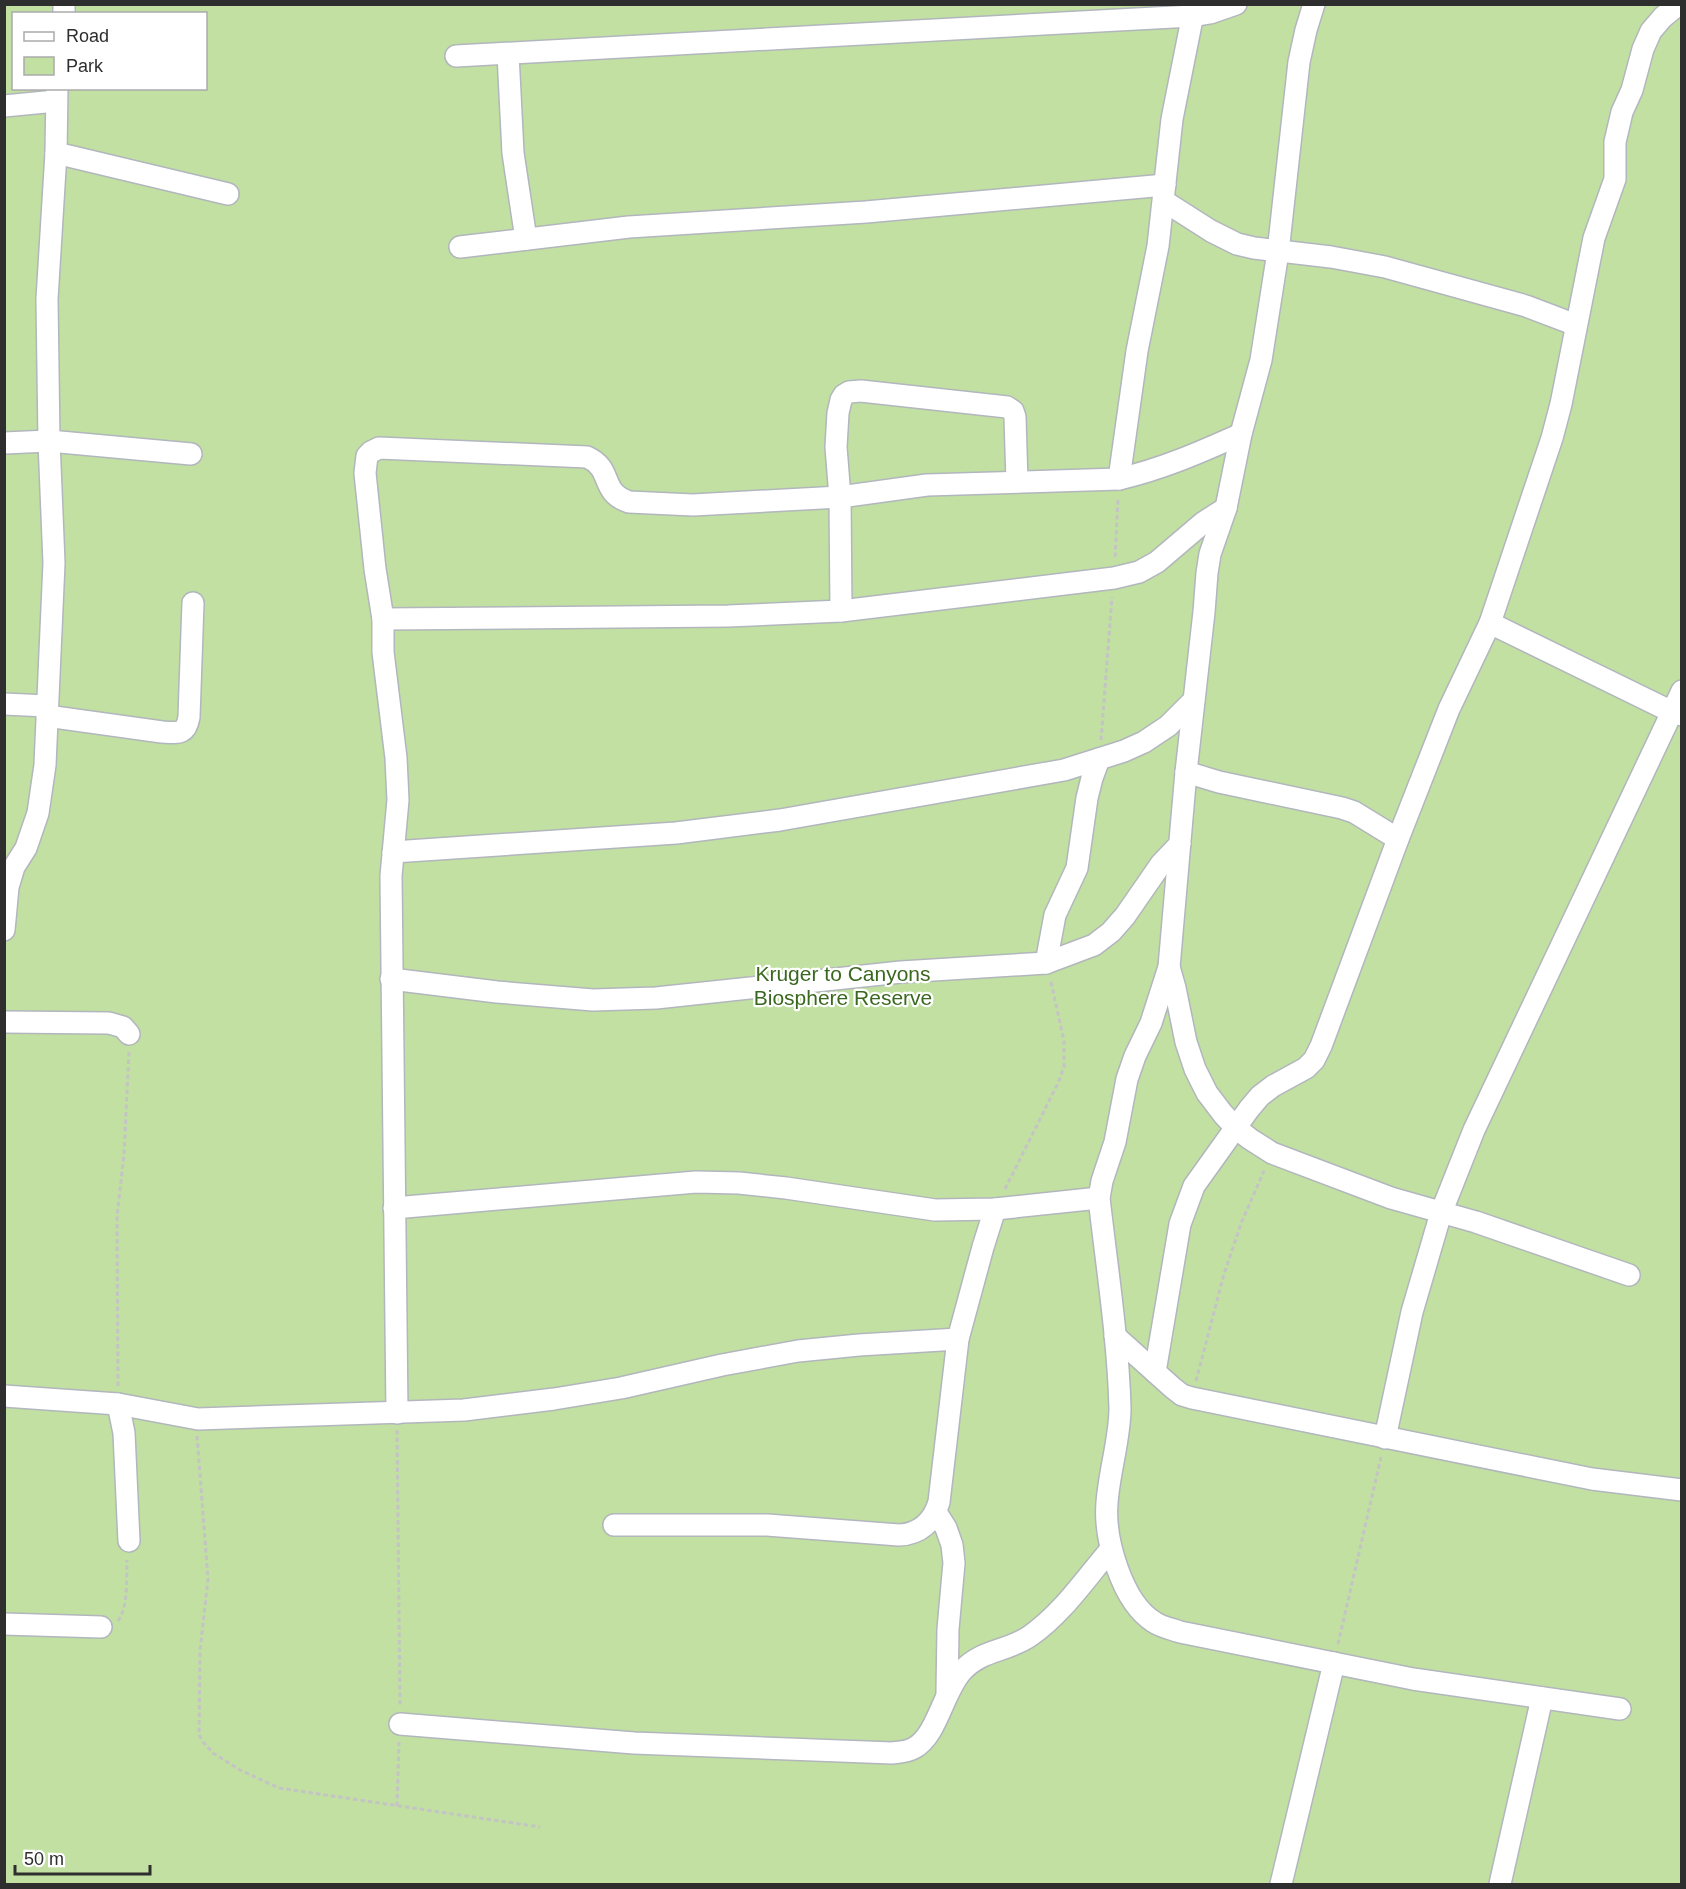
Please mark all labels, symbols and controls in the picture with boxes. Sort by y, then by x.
legend [12,12,207,90]
text: Road [66,26,109,46]
text: Park [66,56,104,76]
park label: Kruger to Canyons Biosphere Reserve [754,962,932,1009]
scale bar [15,1838,150,1876]
text: 50 m [24,1849,64,1869]

